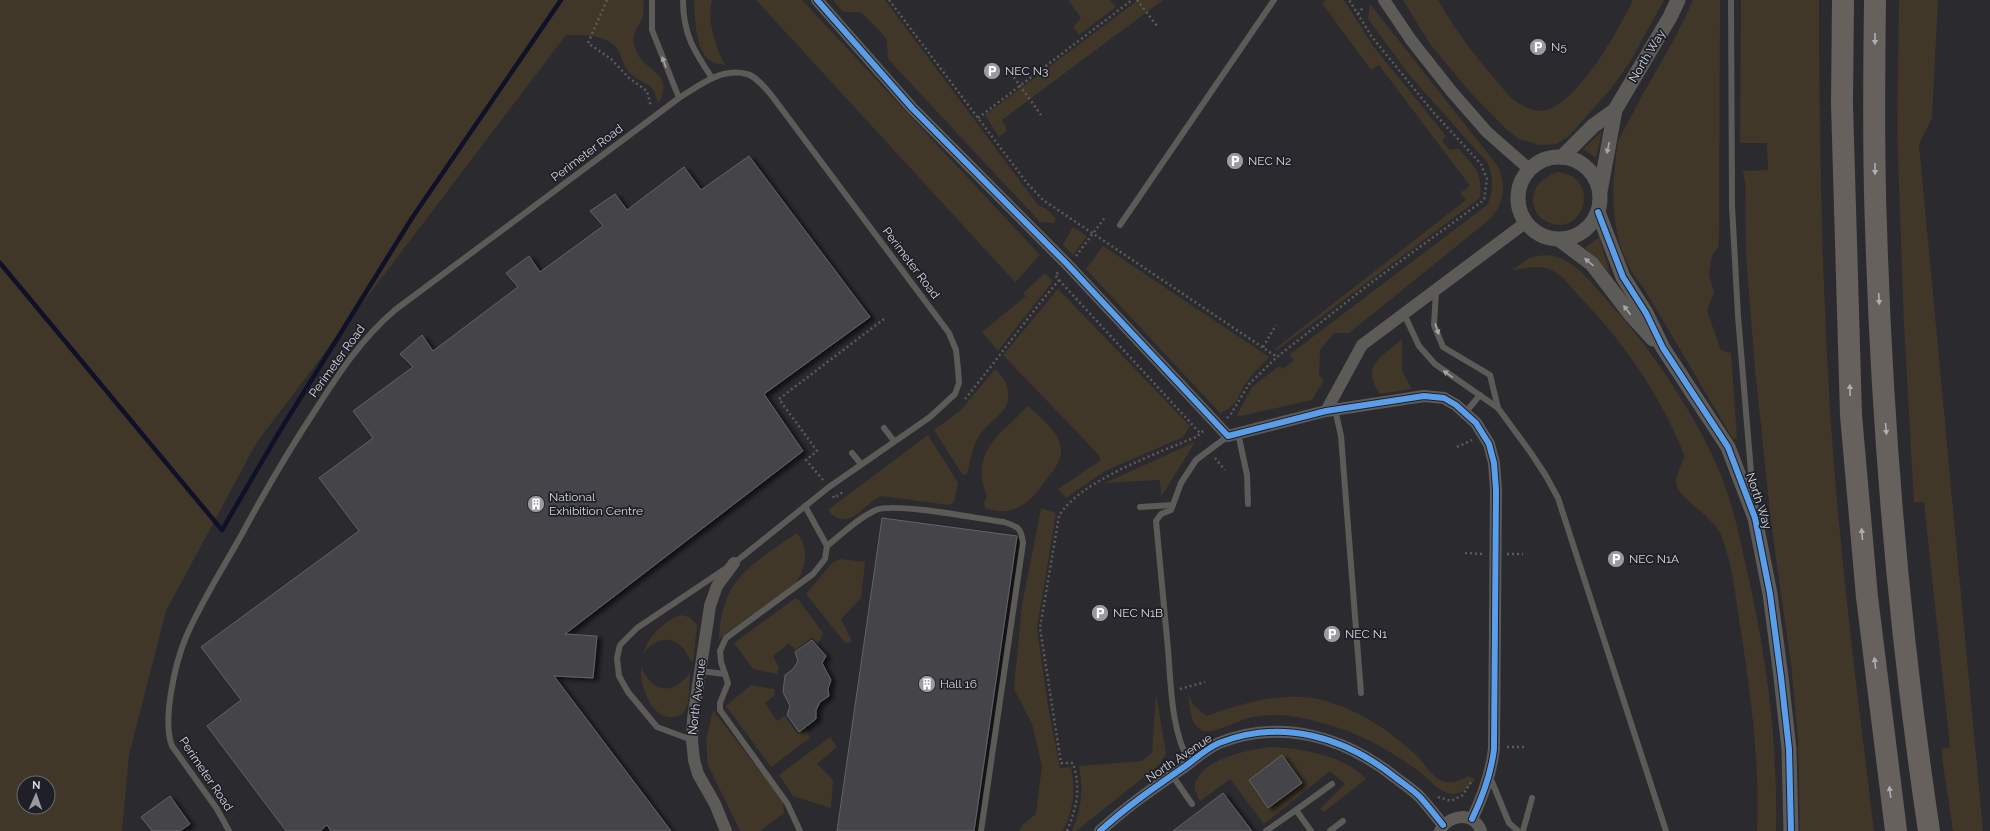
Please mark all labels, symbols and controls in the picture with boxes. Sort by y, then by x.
street label: North Way [1626,27,1668,85]
one-way arrow [1872,33,1878,46]
parking icon: N5 [1528,37,1548,57]
place label: N5 [1551,40,1567,54]
one-way arrow [661,56,667,68]
parking icon: NEC N3 [982,61,1002,81]
place label: NEC N3 [1005,64,1048,78]
street label: Perimeter Road [548,122,626,184]
one-way arrow [1604,142,1610,155]
parking icon: NEC N2 [1225,151,1245,171]
place label: NEC N2 [1248,154,1291,168]
one-way arrow [1872,163,1878,176]
street label: Perimeter Road [880,224,942,302]
one-way arrow [1583,258,1594,266]
one-way arrow [1876,293,1882,306]
one-way arrow [1622,304,1631,315]
street label: Perimeter Road [306,322,368,400]
one-way arrow [1434,324,1440,336]
one-way arrow [1442,369,1453,378]
one-way arrow [1847,384,1854,397]
one-way arrow [1882,423,1889,435]
street label: North Way [1743,471,1775,532]
place label: National Exhibition Centre [549,490,643,518]
building icon: National Exhibition Centre [526,494,546,514]
one-way arrow [1858,528,1865,540]
parking icon: NEC N1A [1606,549,1626,569]
place label: NEC N1A [1629,552,1679,566]
parking icon: NEC N1B [1090,603,1110,623]
place label: NEC N1B [1113,606,1163,620]
parking icon: NEC N1 [1322,624,1342,644]
place label: NEC N1 [1345,627,1387,641]
one-way arrow [1872,657,1878,669]
street label: North Avenue [685,658,709,736]
building icon: Hall 16 [917,674,937,694]
place label: Hall 16 [940,677,977,691]
street label: North Avenue [1143,731,1215,785]
street label: Perimeter Road [176,734,236,814]
north arrow [16,775,56,815]
text: N [32,779,41,792]
one-way arrow [1887,786,1893,799]

